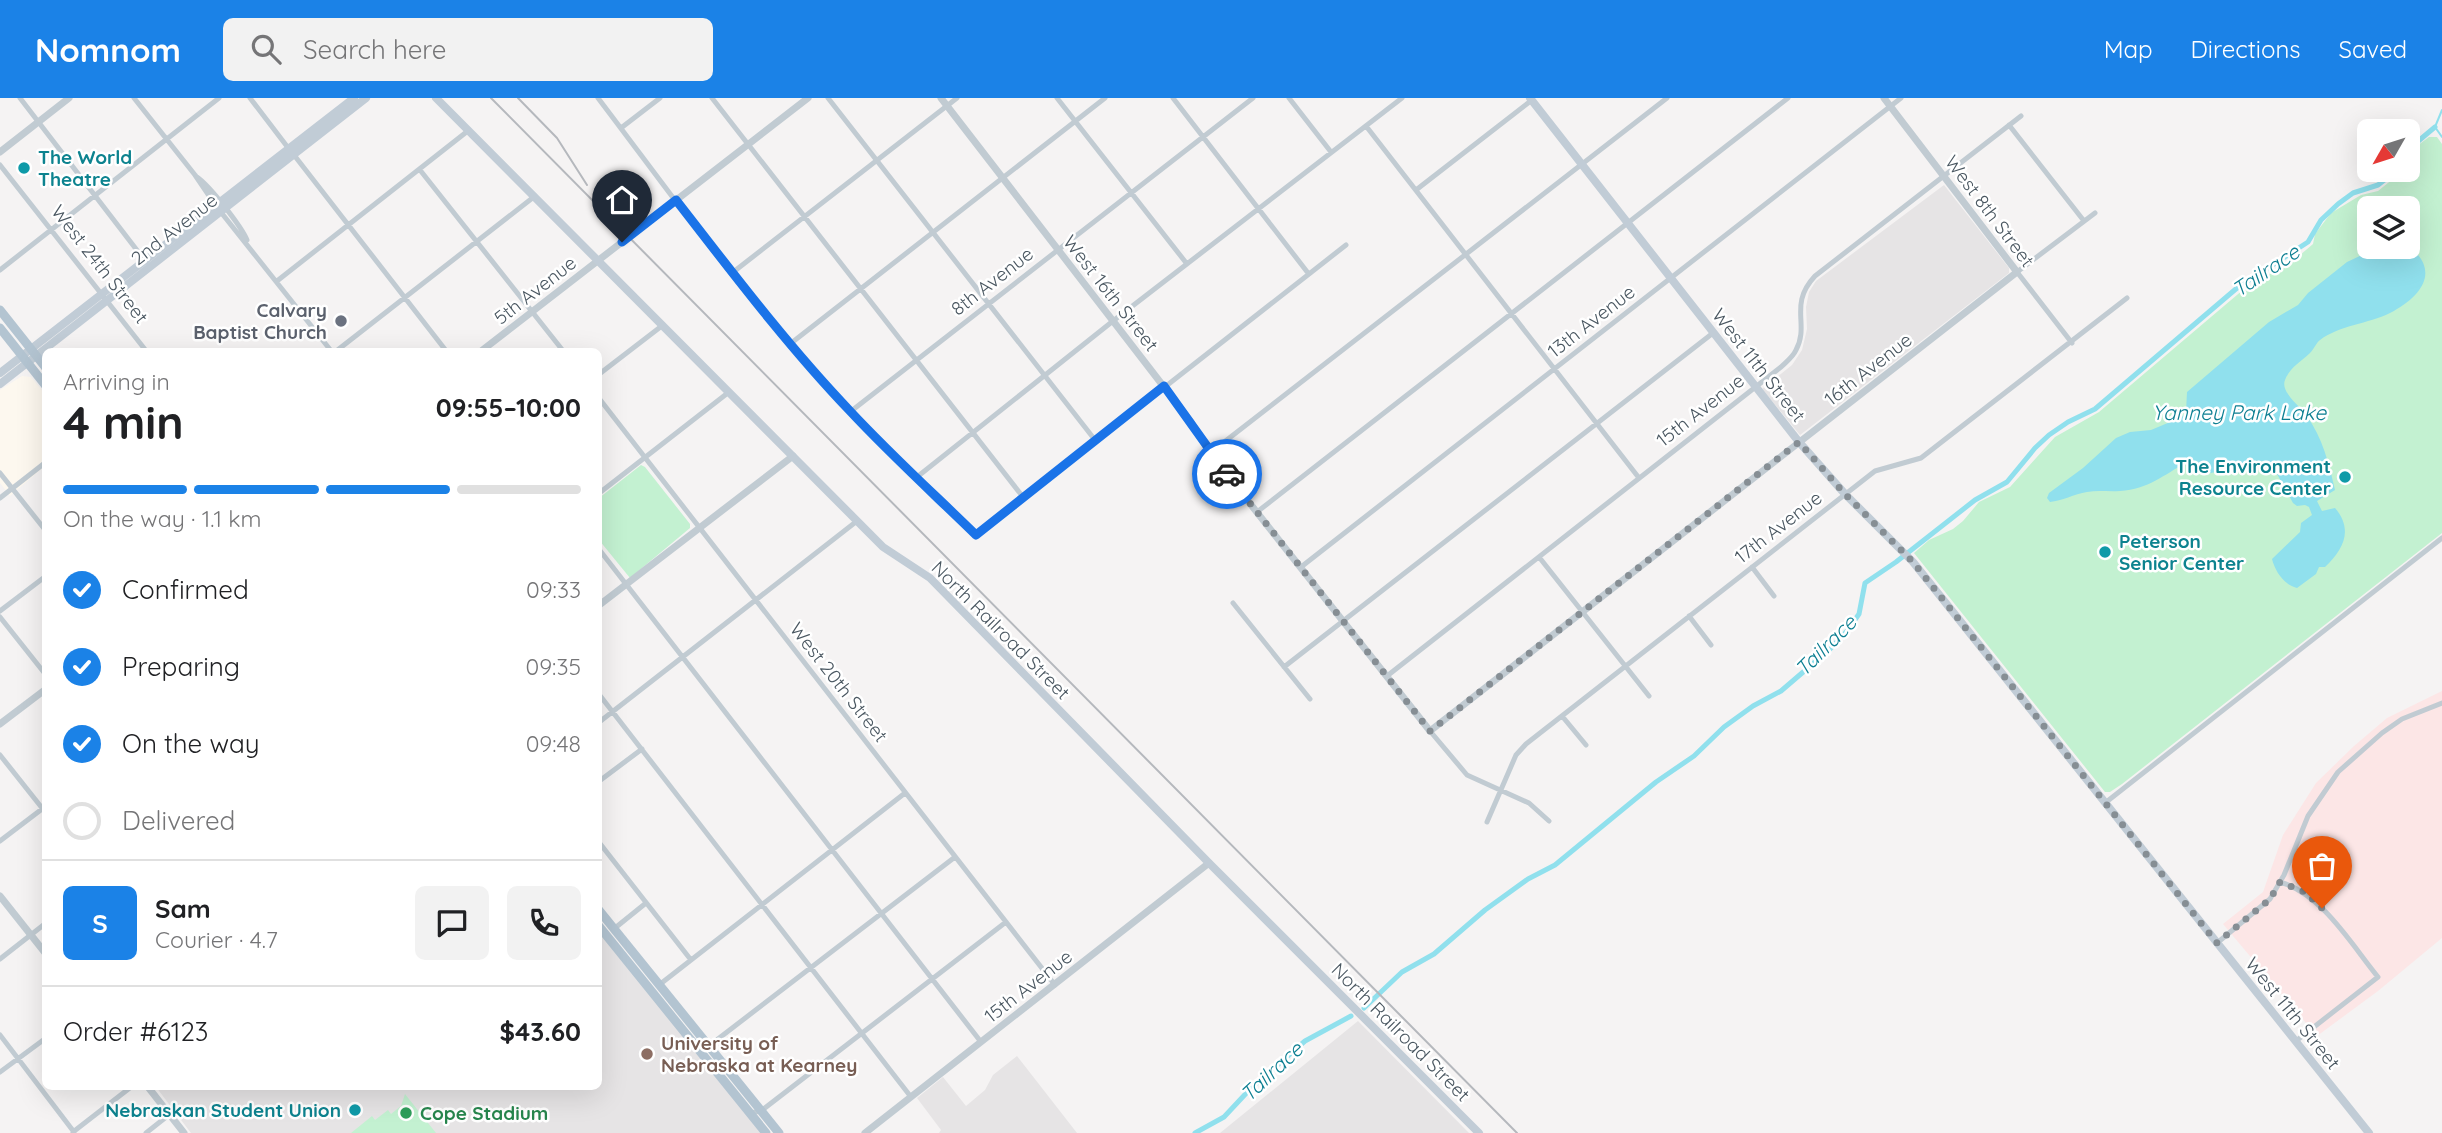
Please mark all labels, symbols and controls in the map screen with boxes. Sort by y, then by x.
search box [223,18,713,81]
text: Nomnom [35,29,181,70]
icon: search [247,30,285,68]
text: Search here [303,33,447,66]
text: Map [2104,34,2153,64]
text: Directions [2191,34,2301,64]
text: Saved [2339,34,2407,64]
north arrow [2357,119,2420,182]
map controls [2357,119,2420,259]
place label: The World Theatre [38,145,132,191]
street label: West 8th Street [1940,150,2040,272]
marker: The World Theatre [16,160,32,176]
pin [592,170,652,242]
icon: home [603,181,641,219]
street label: 2nd Avenue [126,188,222,270]
button: layers [2357,196,2420,259]
street label: West 24th Street [46,200,154,328]
street label: West 16th Street [1058,230,1164,356]
water label: Tailrace [2227,238,2305,302]
street label: 8th Avenue [946,241,1038,321]
street label: 5th Avenue [489,250,581,330]
street label: 13th Avenue [1542,279,1640,363]
place label: Calvary Baptist Church [193,298,327,344]
street label: West 11th Street [1707,303,1811,427]
marker: Calvary Baptist Church [333,313,349,329]
street label: 16th Avenue [1819,327,1917,411]
text: Arriving in [63,367,170,396]
street label: 15th Avenue [1651,368,1749,452]
text: 09:55–10:00 [436,391,581,424]
text: 4 min [63,393,184,451]
water label: Yanney Park Lake [2152,399,2327,425]
courier [1192,439,1262,509]
place label: The Environment Resource Center [2175,454,2331,500]
icon: car [1208,455,1246,493]
marker: The Environment Resource Center [2337,469,2353,485]
street label: 17th Avenue [1730,485,1826,569]
text: On the way · 1.1 km [63,504,262,533]
place label: Peterson Senior Center [2119,529,2244,575]
marker: Peterson Senior Center [2097,544,2113,560]
street label: North Railroad Street [927,556,1075,704]
icon: check [63,571,101,609]
text: Confirmed [122,573,249,606]
text: 09:33 [526,575,581,604]
water label: Tailrace [1789,608,1862,681]
street label: West 20th Street [785,617,893,747]
icon: check [63,648,101,686]
text: Preparing [122,650,240,683]
text: 09:35 [526,652,581,681]
icon: check [63,725,101,763]
text: On the way [122,727,260,760]
text: 09:48 [526,729,581,758]
text: Delivered [122,804,235,837]
pin [2292,836,2352,908]
icon: bag [2303,847,2341,885]
button: chat [415,886,489,960]
button: phone [507,886,581,960]
text: Sam [155,892,211,925]
text: S [92,907,108,940]
text: Courier · 4.7 [155,925,278,954]
street label: 15th Avenue [979,944,1077,1028]
street label: West 11th Street [2240,952,2346,1074]
street label: North Railroad Street [1327,958,1475,1106]
text: Order #6123 [63,1015,208,1048]
text: $43.60 [499,1015,581,1048]
place label: University of Nebraska at Kearney [661,1031,857,1077]
water label: Tailrace [1235,1035,1309,1107]
marker: University of Nebraska at Kearney [639,1046,655,1062]
place label: Nebraskan Student Union [105,1098,341,1122]
place label: Cope Stadium [420,1101,548,1125]
marker: Nebraskan Student Union [347,1102,363,1118]
marker: Cope Stadium [398,1105,414,1121]

